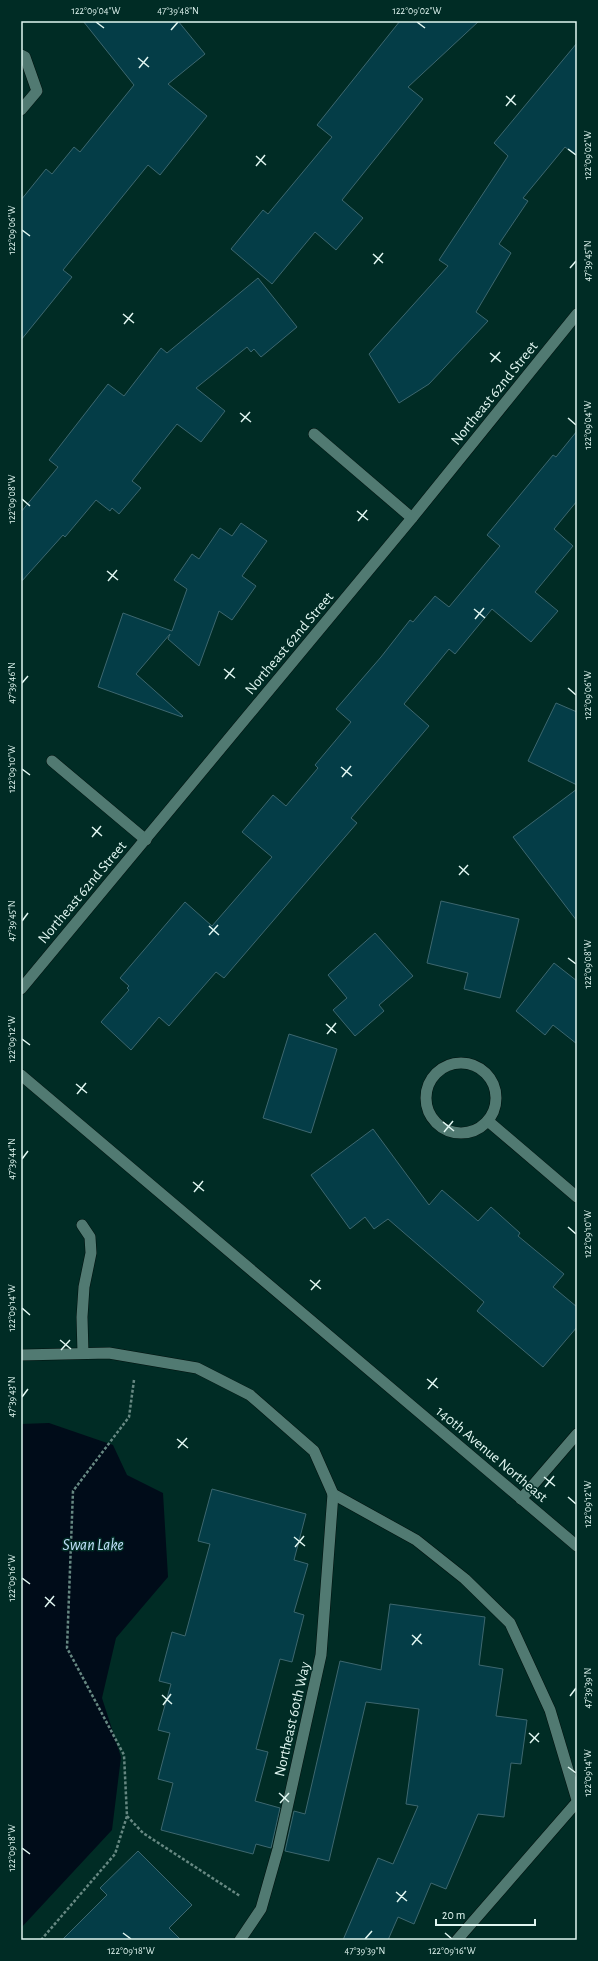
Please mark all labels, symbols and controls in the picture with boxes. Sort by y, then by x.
text: 122°09'04"W [71,6,121,16]
text: 47°39'48"N [157,6,199,16]
text: 122°09'02"W [393,6,441,16]
text: 122°09'02"W [583,131,593,179]
text: 122°09'06"W [7,205,17,254]
text: 47°39'45"N [583,240,593,282]
street label: Northeast 62nd Street [448,339,541,448]
text: 122°09'04"W [583,400,593,450]
text: 122°09'08"W [7,474,17,524]
street label: Northeast 62nd Street [242,589,337,697]
text: 47°39'46"N [7,662,17,704]
text: 122°09'06"W [583,670,593,719]
text: 122°09'10"W [7,745,17,793]
street label: Northeast 62nd Street [35,838,130,946]
text: 47°39'45"N [7,900,17,942]
text: 122°09'08"W [583,939,593,989]
text: 122°09'12"W [7,1015,17,1062]
text: 47°39'44"N [7,1138,17,1180]
text: 122°09'10"W [583,1210,593,1258]
text: 122°09'14"W [7,1284,17,1332]
text: 47°39'43"N [7,1377,17,1417]
street label: 140th Avenue Northeast [433,1404,550,1505]
text: 122°09'12"W [583,1480,593,1527]
water label: Swan Lake [63,1537,124,1553]
text: 122°09'16"W [7,1554,17,1602]
street label: Northeast 60th Way [272,1660,313,1778]
text: 47°39'39"N [583,1668,593,1708]
text: 122°09'14"W [583,1749,593,1797]
text: 122°09'18"W [7,1824,17,1872]
scale bar [436,1901,535,1927]
text: 20 m [442,1909,465,1921]
text: 122°09'18"W [107,1946,155,1956]
text: 47°39'39"N [345,1946,385,1956]
text: 122°09'16"W [428,1946,476,1956]

